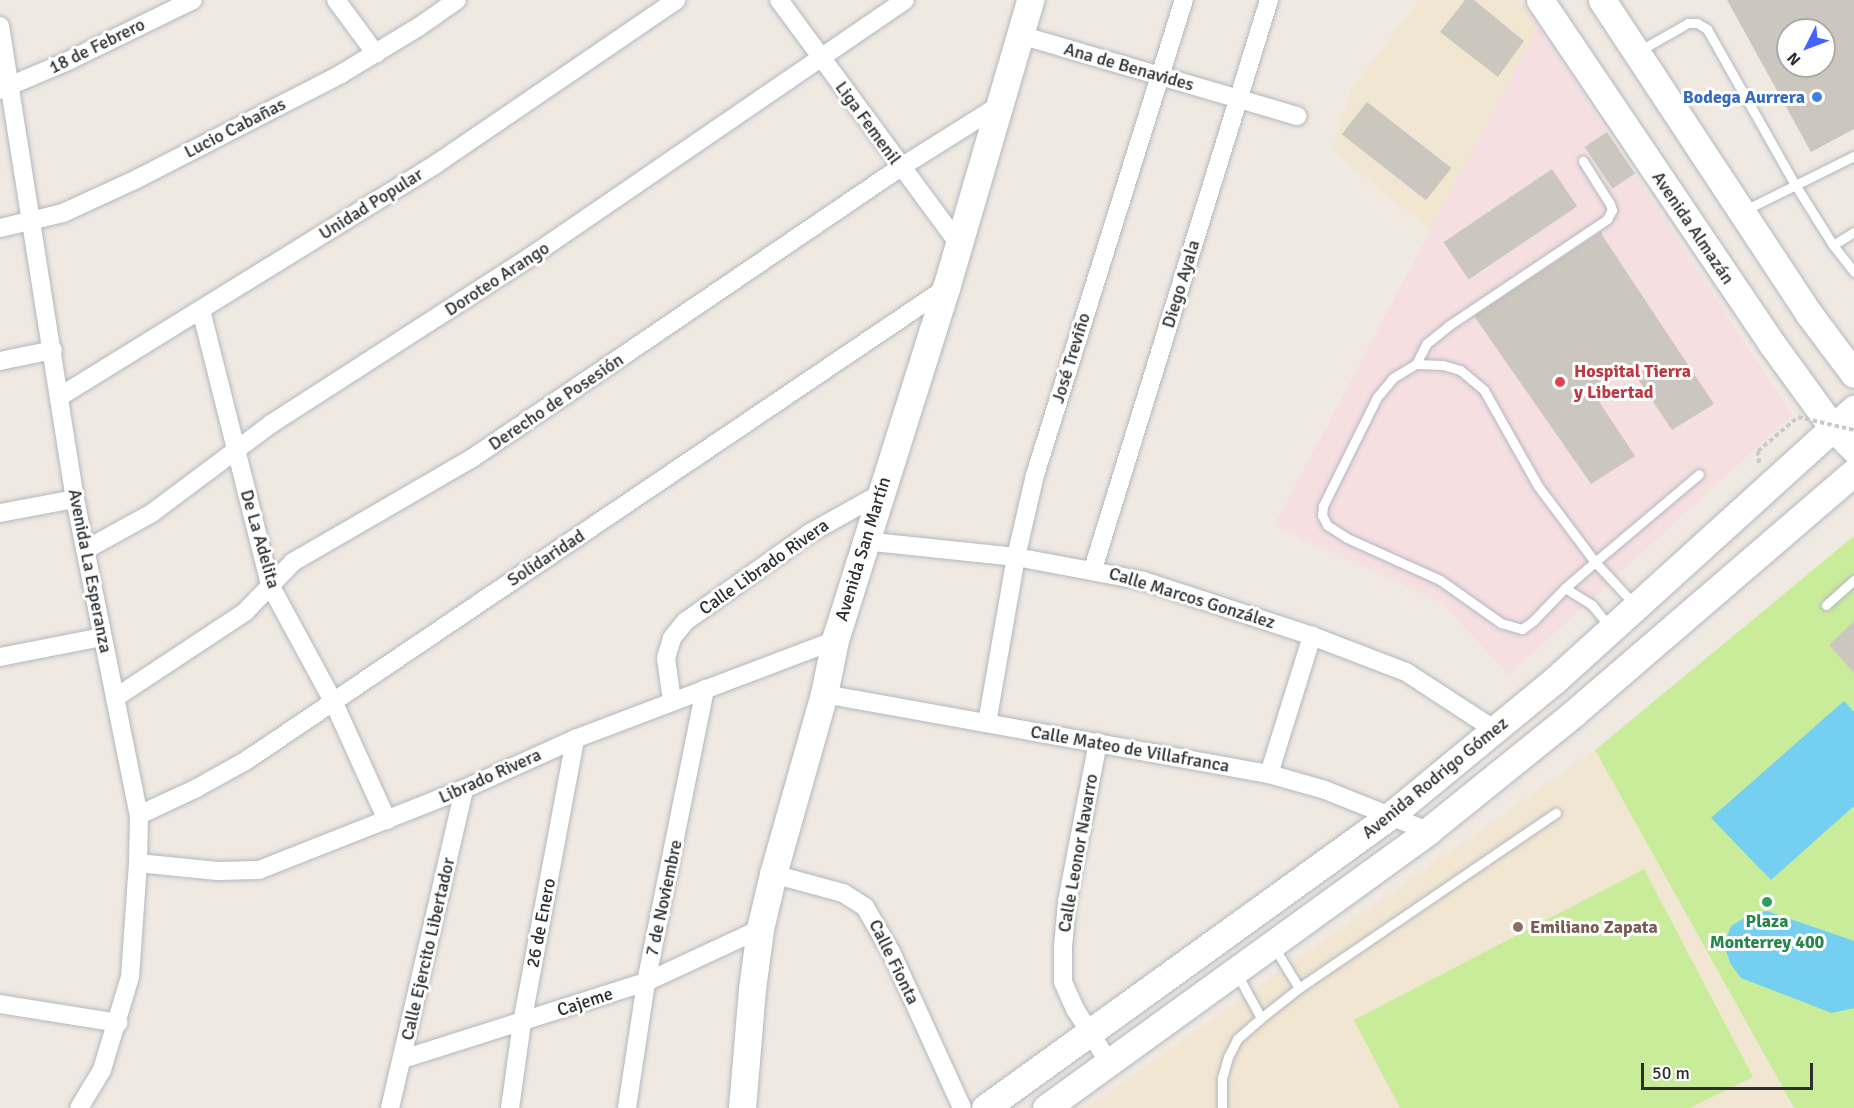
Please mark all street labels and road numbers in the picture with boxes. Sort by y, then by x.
street label: 18 de Febrero [45,13,149,79]
street label: Ana de Benavides [1061,38,1197,96]
street label: Liga Femenil [831,77,905,169]
street label: Lucio Cabañas [181,93,289,163]
street label: Unidad Popular [315,163,427,245]
street label: Avenida Almazán [1647,167,1739,289]
street label: Doroteo Arango [441,237,553,321]
street label: Diego Ayala [1157,237,1205,331]
street label: José Treviño [1047,310,1095,406]
street label: Derecho de Posesión [484,349,628,455]
street label: Avenida San Martín [831,474,895,624]
street label: Avenida La Esperanza [64,487,116,655]
street label: De La Adelita [236,487,284,591]
street label: Calle Librado Rivera [695,514,833,620]
street label: Solidaridad [503,525,589,591]
street label: Calle Marcos González [1106,562,1278,634]
street label: Avenida Rodrigo Gómez [1358,713,1512,843]
street label: Calle Mateo de Villafranca [1029,721,1231,777]
street label: Librado Rivera [435,744,545,808]
street label: Calle Leonor Navarro [1053,772,1103,934]
street label: 7 de Noviembre [641,838,687,958]
street label: Calle Ejercito Libertador [396,856,460,1042]
street label: 26 de Enero [522,876,560,970]
street label: Calle Fionta [864,916,924,1008]
street label: Cajeme [554,983,616,1021]

